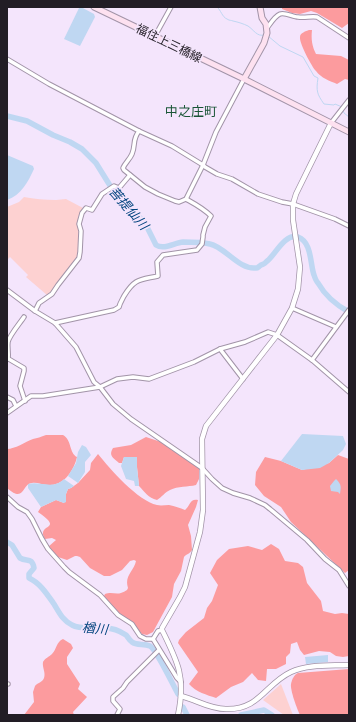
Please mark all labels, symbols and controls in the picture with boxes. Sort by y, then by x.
street label: 福住上三橋線 [133,20,205,66]
district label: 中之庄町 [165,103,217,119]
water label: 菩提仙川 [106,183,153,234]
water label: 楢川 [81,619,111,637]

